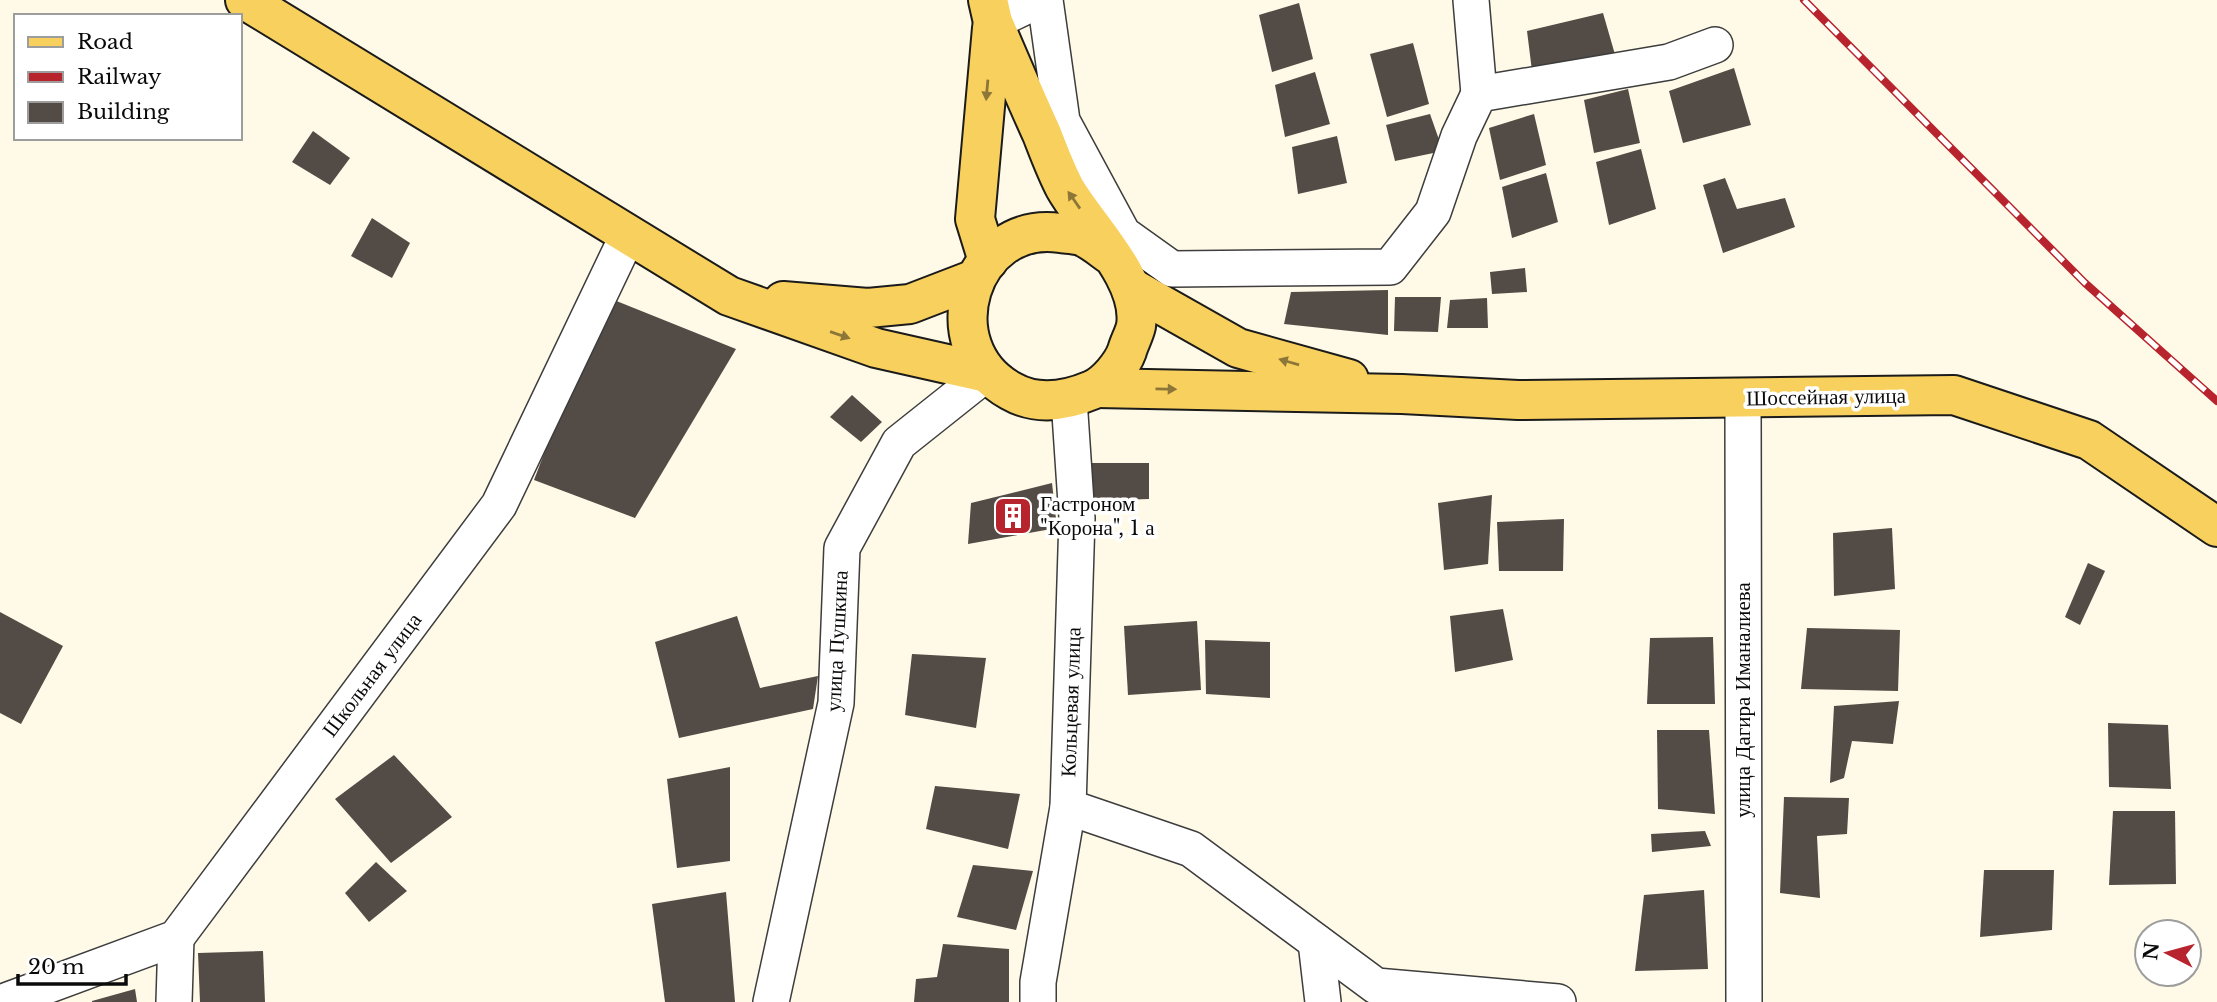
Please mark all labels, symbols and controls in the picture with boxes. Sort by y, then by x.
legend [14,14,242,140]
text: Road [77,29,133,55]
text: Railway [77,64,162,90]
one-way arrow [981,79,992,101]
text: Building [77,99,170,125]
one-way arrow [1067,191,1081,209]
one-way arrow [829,330,850,341]
one-way arrow [1278,357,1299,367]
street label: Шоссейная улица [1746,383,1907,411]
one-way arrow [1155,384,1177,395]
place label: Гастроном "Корона", 1 а [1040,491,1155,541]
building icon: Гастроном "Корона", 1 а [992,495,1034,537]
street label: улица Пушкина [820,569,854,712]
street label: улица Дагира Иманалиева [1730,582,1756,818]
street label: Школьная улица [317,607,428,742]
street label: Кольцевая улица [1055,626,1087,778]
north arrow [2133,918,2203,988]
text: N [2139,941,2164,961]
scale bar [18,942,126,986]
text: 20 m [28,954,85,980]

